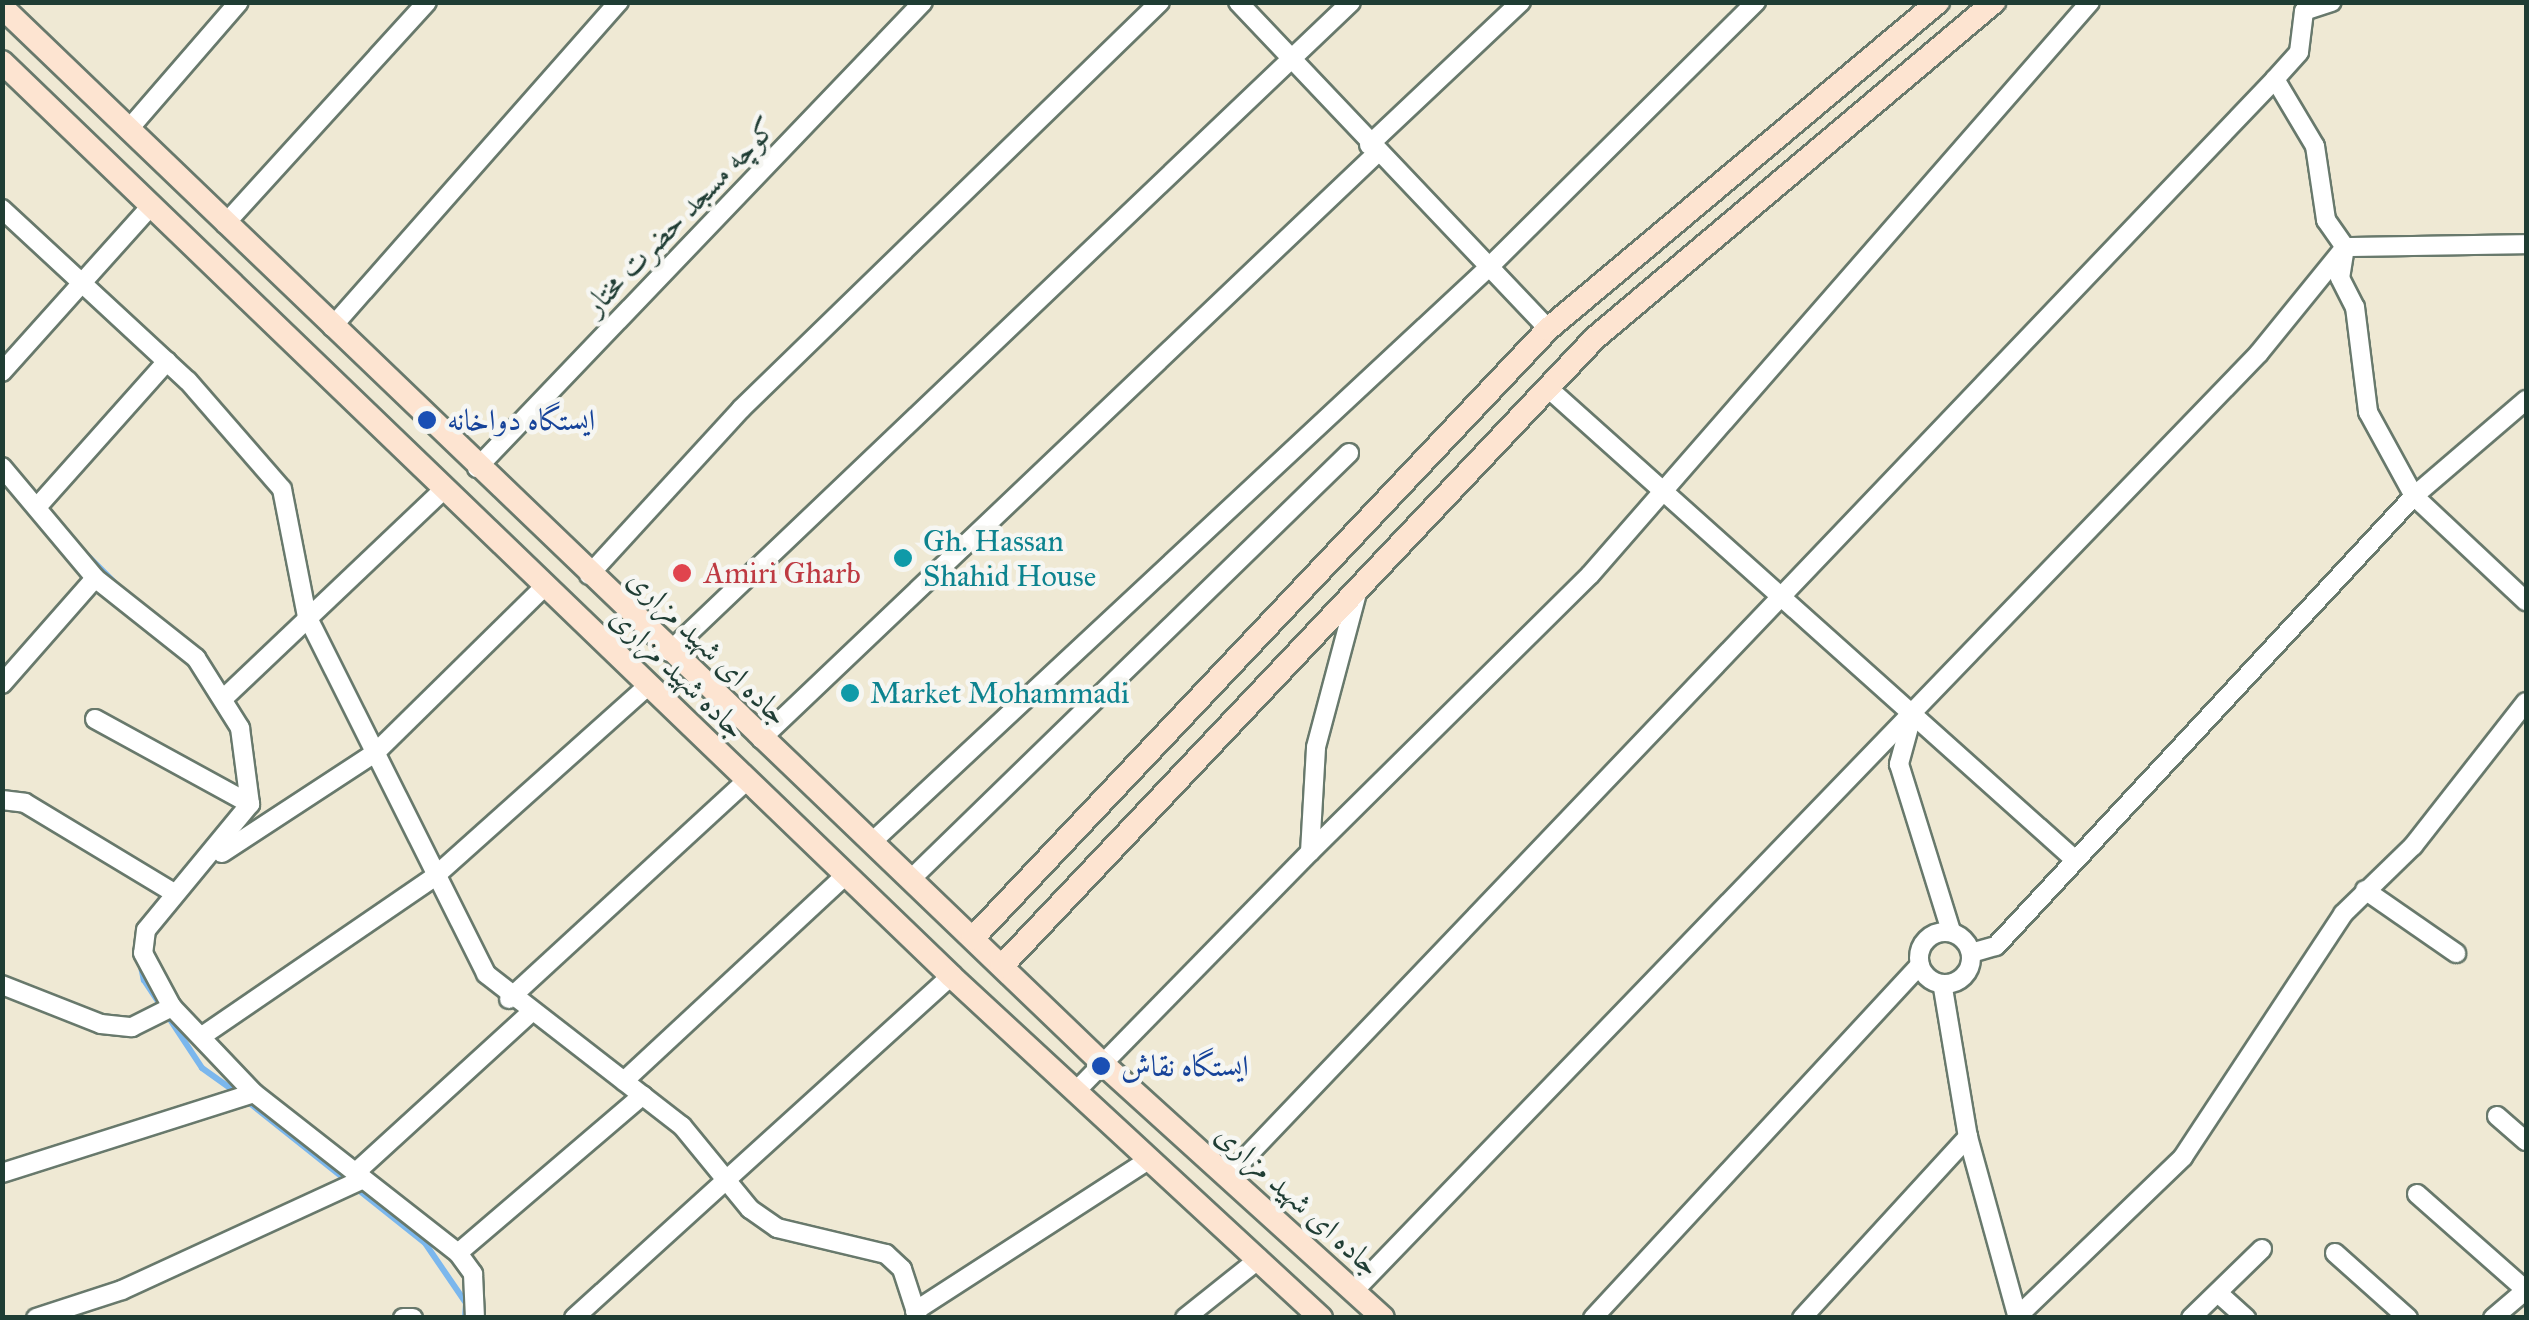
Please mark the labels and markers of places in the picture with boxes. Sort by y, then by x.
place label: ایستگاه دواخانه [447,402,595,438]
marker: ایستگاه دواخانه [416,409,438,431]
place label: Gh. Hassan Shahid House [923,523,1096,594]
marker: Gh. Hassan Shahid House [892,547,914,569]
place label: Amiri Gharb [704,555,861,591]
marker: Amiri Gharb [669,560,695,586]
place label: Market Mohammadi [870,675,1129,711]
marker: Market Mohammadi [839,682,861,704]
place label: ایستگاه نقاش [1121,1048,1249,1084]
marker: ایستگاه نقاش [1090,1055,1112,1077]

